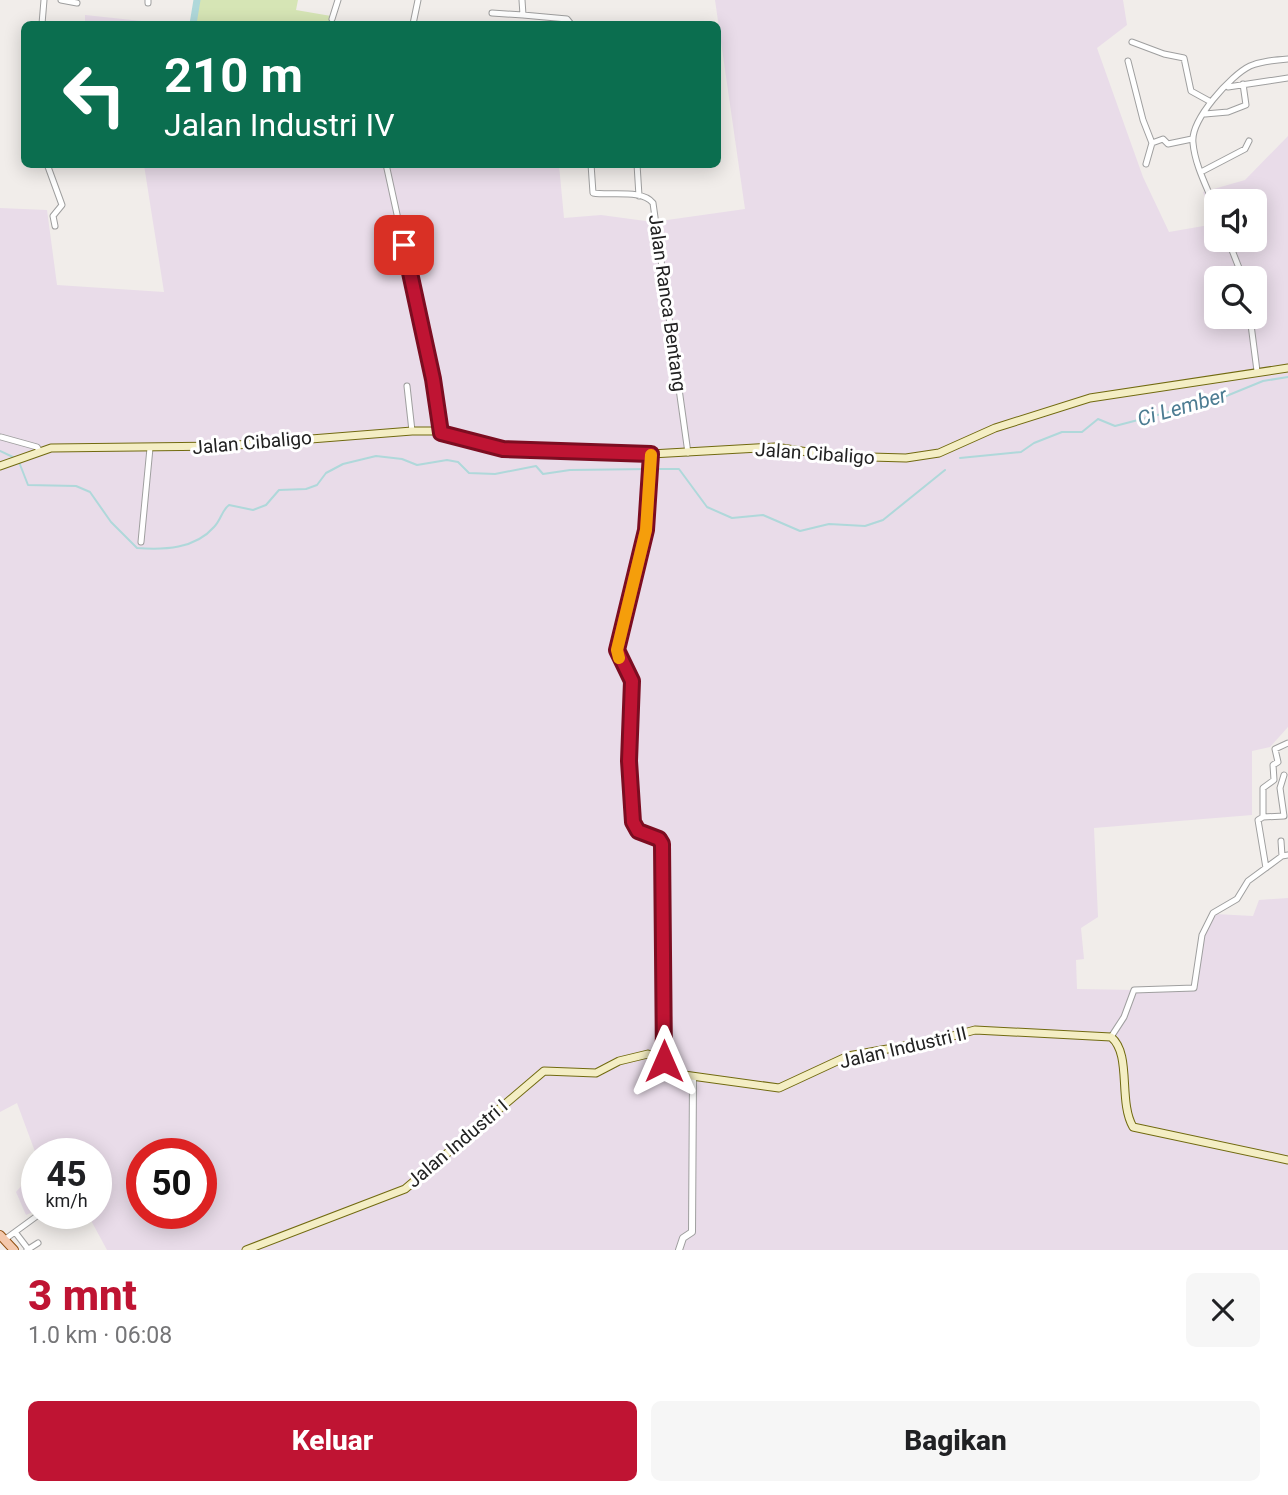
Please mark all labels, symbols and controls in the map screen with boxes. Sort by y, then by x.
text: 210 m [164,47,303,104]
icon: left [49,49,140,140]
text: Jalan Industri IV [164,106,395,144]
map controls [1204,189,1267,329]
button: sound [1204,189,1267,252]
street label: Jalan Ranca Bentang [644,213,691,393]
pin [374,215,434,275]
icon: arrive [385,226,423,264]
button: search [1204,266,1267,329]
water label: Ci Lember [1134,382,1231,431]
street label: Jalan Cibaligo [191,426,313,459]
street label: Jalan Cibaligo [754,438,875,469]
street label: Jalan Industri II [837,1022,969,1073]
position arrow [627,1024,701,1098]
street label: Jalan Industri I [402,1094,513,1192]
speed limit sign: 50 [126,1138,217,1229]
text: 45 [46,1154,87,1195]
text: km/h [45,1190,88,1211]
text: 3 mnt [28,1271,137,1320]
button: close [1186,1273,1260,1347]
text: 1.0 km · 06:08 [28,1322,172,1349]
button: Keluar [28,1401,637,1481]
button: Bagikan [651,1401,1260,1481]

